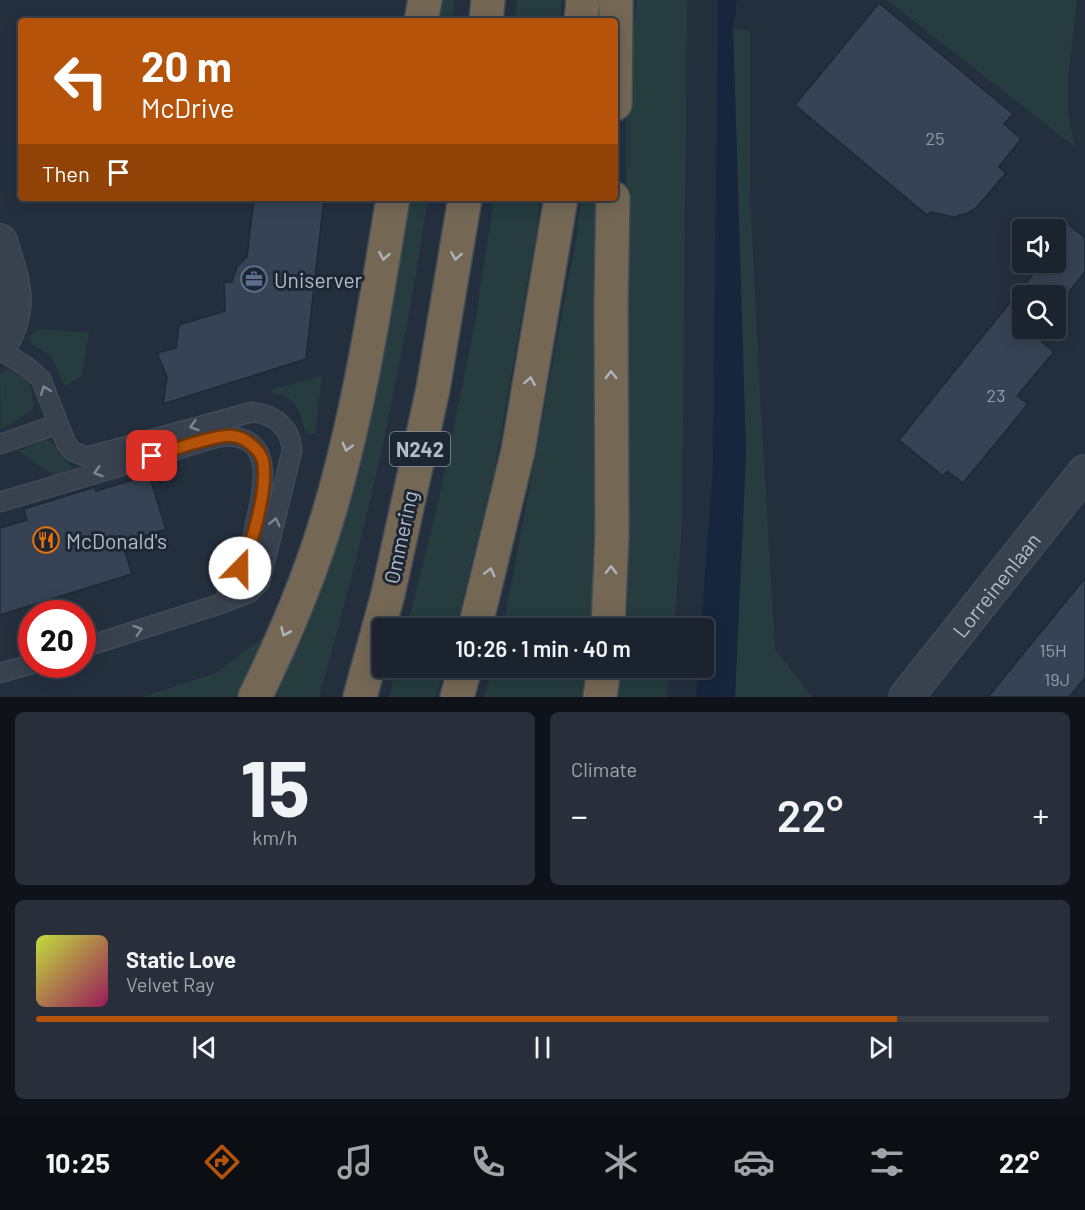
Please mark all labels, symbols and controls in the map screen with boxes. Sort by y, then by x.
text: 20 m [141,40,232,90]
icon: left [42,42,120,120]
text: McDrive [141,91,235,123]
house number: 25 [926,127,944,149]
icon: arrive [102,156,135,189]
text: Then [42,160,90,186]
map controls [1012,219,1066,339]
button: sound [1012,219,1066,273]
one-way arrow [378,251,390,260]
one-way arrow [450,251,462,260]
office icon: Uniserver [239,264,269,294]
place label: Uniserver [274,267,363,292]
button: search [1012,285,1066,339]
one-way arrow [605,371,617,380]
one-way arrow [523,376,536,386]
house number: 23 [987,384,1005,406]
one-way arrow [40,385,52,396]
one-way arrow [190,419,200,431]
pin [126,430,177,481]
road number: N242 [390,432,450,466]
icon: arrive [135,439,168,472]
one-way arrow [341,442,354,452]
one-way arrow [93,465,104,477]
street label: Ommering [378,488,422,586]
one-way arrow [268,517,281,527]
restaurant icon: McDonald's [31,525,61,555]
street label: Lorreinenlaan [946,527,1045,642]
place label: McDonald's [66,528,167,553]
position arrow [208,536,272,600]
one-way arrow [605,566,618,575]
one-way arrow [483,567,495,578]
speed limit sign: 20 [18,600,96,678]
one-way arrow [132,625,143,637]
one-way arrow [280,625,292,636]
text: 10:26 · 1 min · 40 m [455,635,631,661]
house number: 15H [1039,639,1067,661]
house number: 19J [1044,668,1070,690]
text: 15 [240,739,310,833]
text: Climate [571,757,637,781]
text: 22° [777,787,843,841]
text: − [571,795,588,835]
text: + [1032,795,1049,835]
text: km/h [252,825,298,849]
text: Static Love [126,946,236,972]
text: Velvet Ray [126,972,215,996]
icon: previous [188,1031,221,1064]
icon: pause [526,1031,559,1064]
icon: next [864,1031,897,1064]
icon: directions [201,1141,243,1183]
icon: music [334,1141,376,1183]
icon: phone [467,1141,509,1183]
icon: climate [600,1141,642,1183]
icon: car [733,1141,775,1183]
icon: filters [866,1141,908,1183]
text: 10:25 [46,1146,110,1178]
text: 22° [999,1146,1039,1178]

